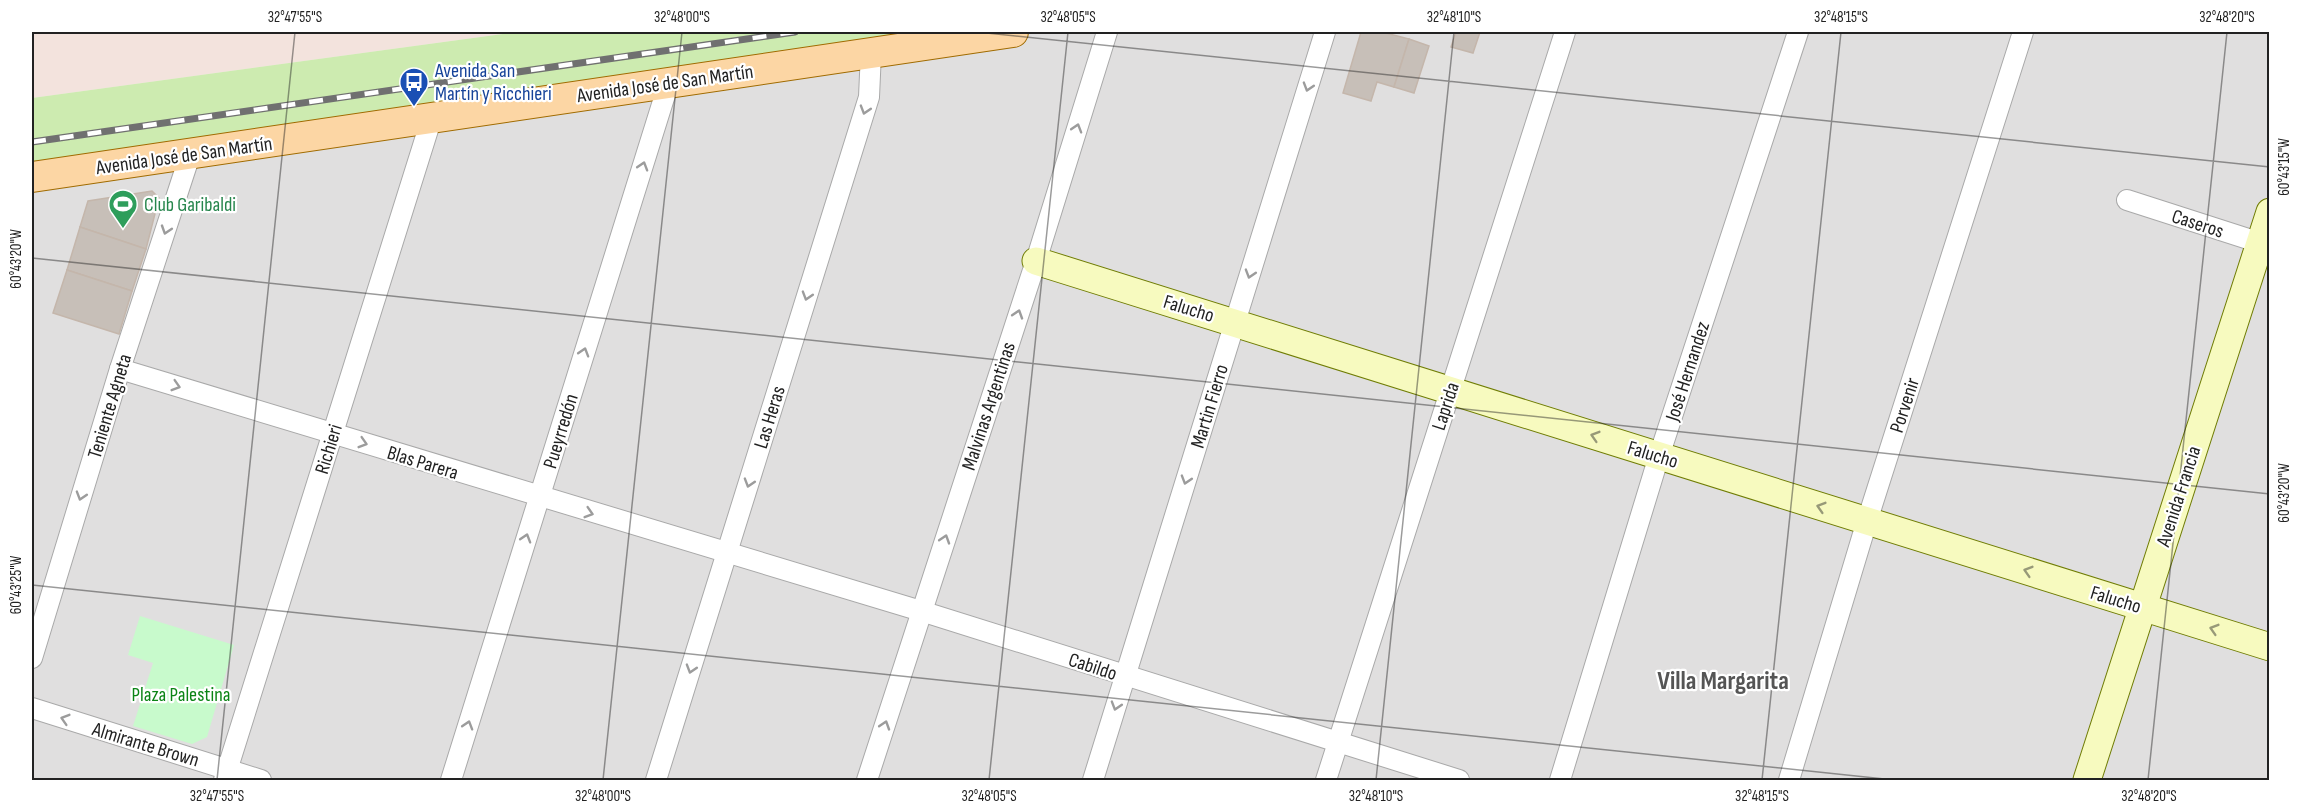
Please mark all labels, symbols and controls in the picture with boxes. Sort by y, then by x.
text: 32°47'55"S [268,8,322,27]
text: 32°48'00"S [654,8,710,27]
text: 32°48'05"S [1040,8,1096,27]
text: 32°48'10"S [1427,8,1481,27]
text: 32°48'15"S [1814,8,1868,27]
text: 32°48'20"S [2199,8,2255,27]
place label: Avenida San Martín y Ricchieri [434,59,552,106]
street label: Avenida José de San Martín [574,60,755,108]
bus stop icon: Avenida San Martín y Ricchieri [398,66,430,108]
one-way arrow [1303,81,1315,92]
one-way arrow [860,104,872,115]
one-way arrow [1070,123,1082,134]
street label: Avenida José de San Martín [93,132,274,180]
text: 60°43'15"W [2275,138,2294,196]
one-way arrow [635,161,648,172]
sports icon: Club Garibaldi [107,188,139,230]
place label: Club Garibaldi [144,193,236,217]
street label: Caseros [2169,204,2227,244]
one-way arrow [160,224,173,235]
text: 60°43'20"W [7,229,26,289]
one-way arrow [1245,268,1257,279]
one-way arrow [802,290,814,301]
street label: Falucho [1160,290,1217,328]
one-way arrow [1011,309,1024,320]
street label: José Hernandez [1660,319,1715,425]
street label: Malvinas Argentinas [957,339,1021,473]
one-way arrow [577,347,589,358]
street label: Teniente Agneta [83,351,137,461]
street label: Martin Fierro [1186,362,1234,451]
street label: Porvenir [1885,375,1925,436]
one-way arrow [170,379,181,392]
street label: Laprida [1427,379,1465,433]
street label: Las Heras [749,383,791,451]
street label: Pueyrredón [538,391,584,472]
street label: Richieri [310,422,348,477]
one-way arrow [1590,431,1601,443]
one-way arrow [357,436,368,449]
street label: Falucho [1624,436,1681,474]
street label: Blas Parera [384,441,461,485]
street label: Avenida Francia [2151,443,2206,550]
text: 60°43'20"W [2275,463,2294,523]
one-way arrow [1181,474,1193,485]
one-way arrow [744,477,756,488]
one-way arrow [76,490,88,501]
one-way arrow [1816,501,1827,514]
one-way arrow [583,506,594,518]
one-way arrow [519,533,531,544]
one-way arrow [937,534,950,545]
text: 60°43'25"W [7,555,26,614]
one-way arrow [2023,566,2034,578]
street label: Falucho [2087,581,2144,619]
one-way arrow [2209,624,2220,636]
street label: Cabildo [1065,648,1120,686]
one-way arrow [686,663,698,674]
district label: Villa Margarita [1657,666,1789,697]
park label: Plaza Palestina [132,683,230,707]
one-way arrow [1111,700,1123,711]
one-way arrow [60,714,71,726]
street label: Almirante Brown [88,717,202,773]
one-way arrow [461,720,473,731]
one-way arrow [878,720,890,731]
text: 32°47'55"S [190,787,244,806]
text: 32°48'00"S [575,787,631,806]
text: 32°48'05"S [961,787,1017,806]
text: 32°48'10"S [1349,787,1403,806]
text: 32°48'15"S [1735,787,1789,806]
text: 32°48'20"S [2121,787,2177,806]

